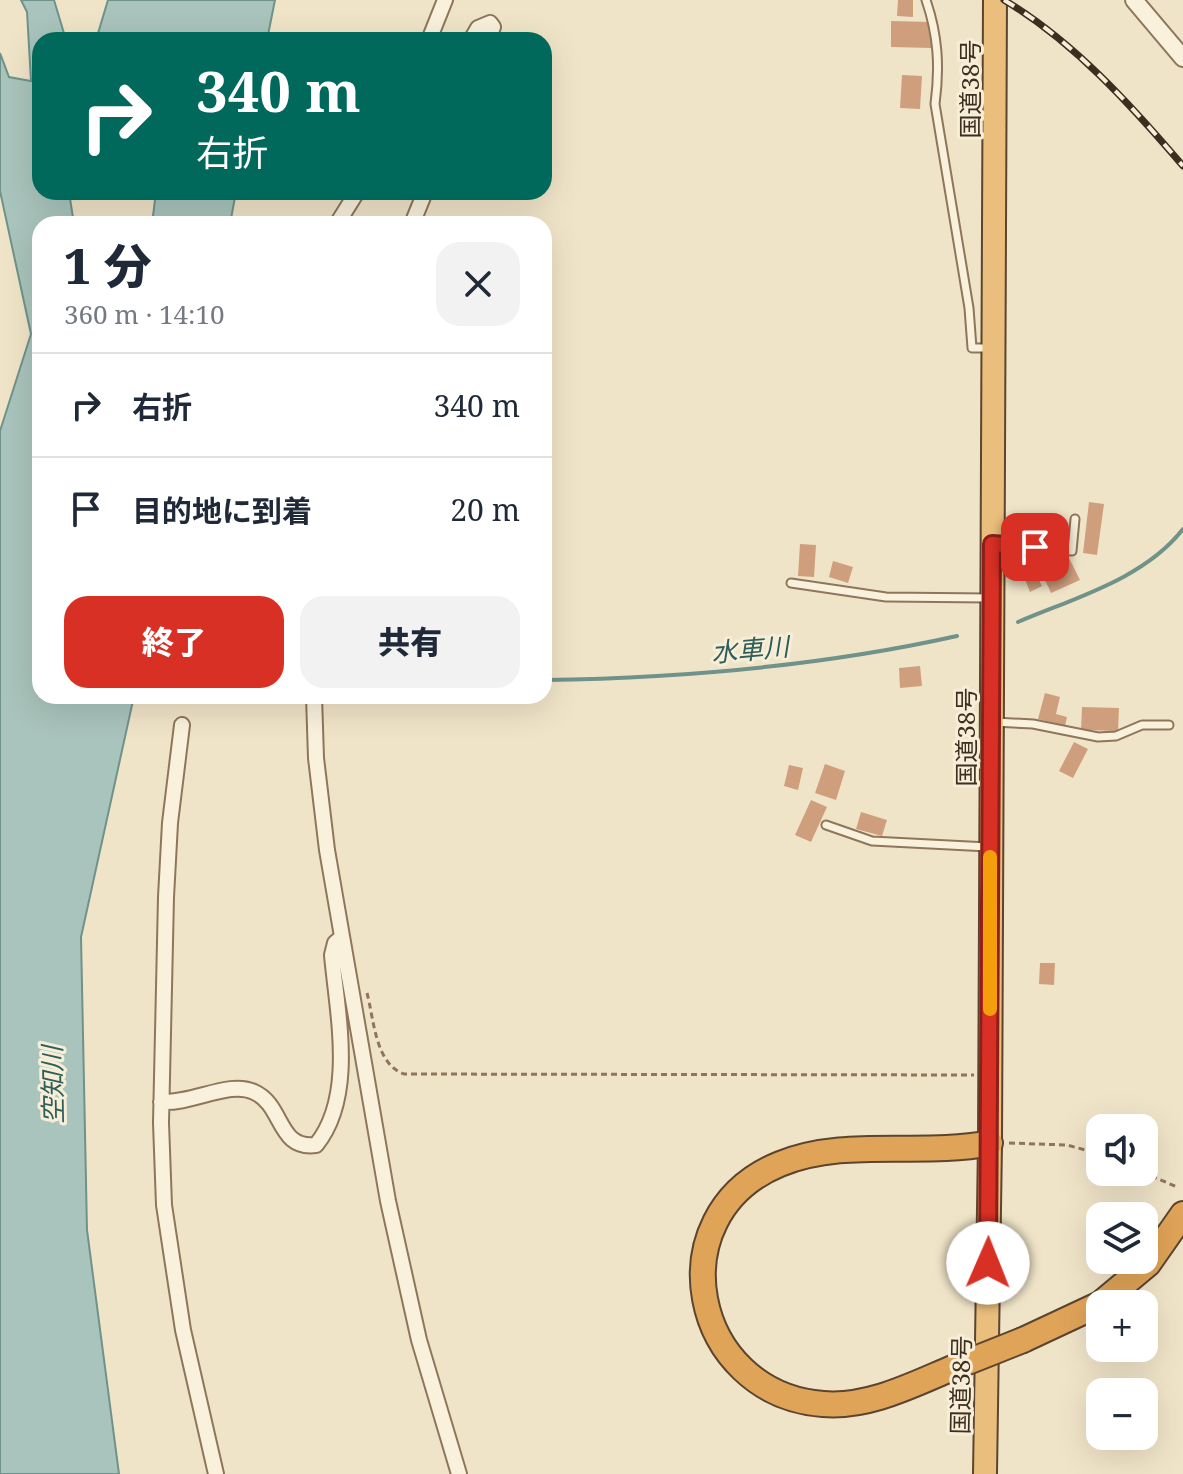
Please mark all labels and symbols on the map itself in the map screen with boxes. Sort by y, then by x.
street label: 国道38号 [953,40,986,138]
pin [1001,513,1069,581]
water label: 水車川 [710,627,793,670]
street label: 国道38号 [949,688,982,786]
water label: 空知川 [33,1043,71,1124]
position arrow [946,1221,1030,1305]
street label: 国道38号 [943,1335,977,1435]

